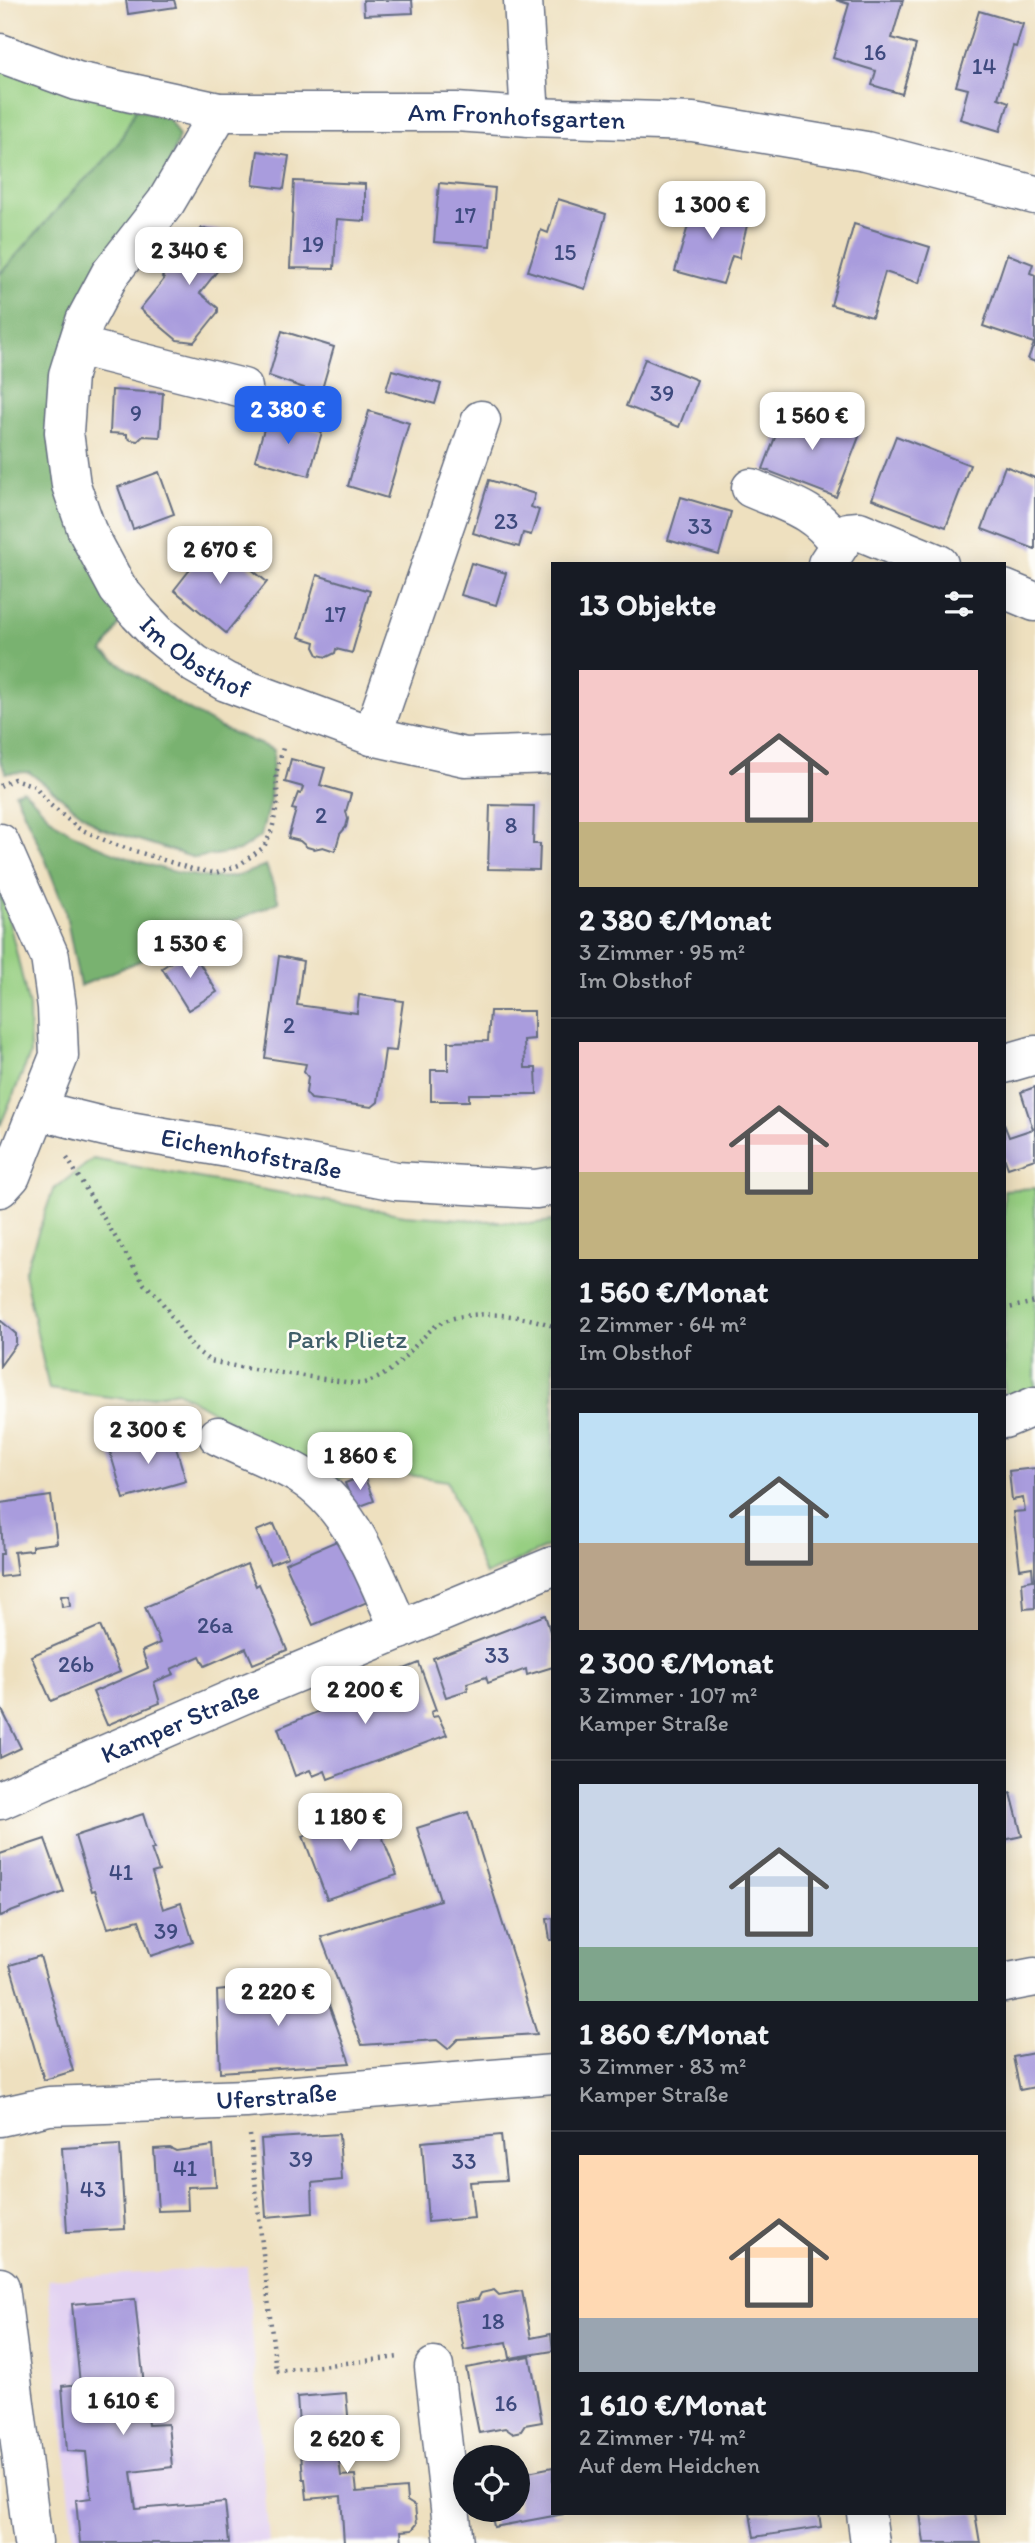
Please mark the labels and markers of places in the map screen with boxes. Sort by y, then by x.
pin: 1 300 € [647,182,777,241]
pin: 2 340 € [124,228,254,287]
pin: 2 380 € [223,386,353,446]
pin: 1 560 € [747,392,877,452]
pin: 2 670 € [155,526,285,586]
pin: 1 530 € [125,920,255,980]
pin: 2 300 € [83,1406,213,1466]
pin: 1 860 € [295,1432,425,1492]
pin: 2 200 € [300,1666,430,1726]
pin: 1 180 € [285,1794,415,1853]
pin: 2 220 € [213,1968,343,2028]
pin: 1 610 € [58,2378,188,2437]
pin: 2 620 € [282,2416,412,2475]

